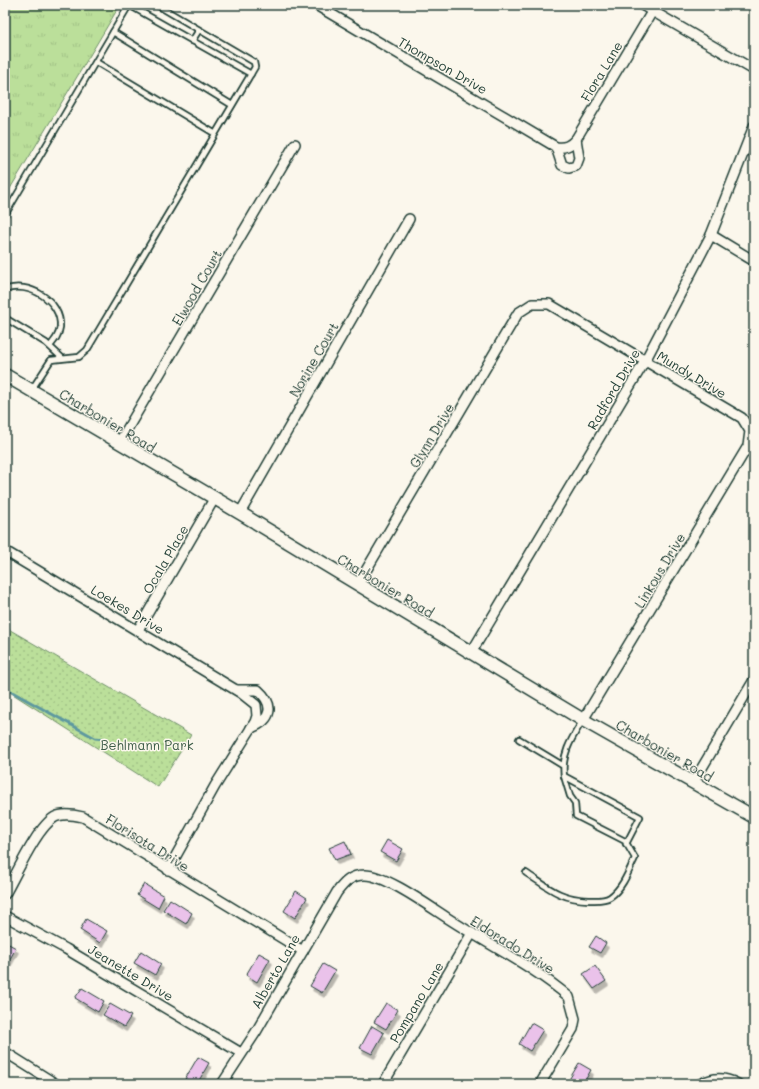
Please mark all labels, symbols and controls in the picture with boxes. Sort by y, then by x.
street label: Thompson Drive [395,33,491,97]
street label: Flora Lane [576,38,626,104]
street label: Elwood Court [167,246,225,328]
street label: Norine Court [285,318,341,399]
street label: Radford Drive [583,345,643,433]
street label: Mundy Drive [654,347,730,401]
street label: Charbonier Road [57,385,159,455]
street label: Glynn Drive [405,400,457,470]
street label: Ocala Place [138,522,192,596]
street label: Linkous Drive [630,529,688,611]
street label: Charbonier Road [335,550,437,620]
street label: Loekes Drive [88,580,168,638]
street label: Charbonier Road [613,715,717,785]
park label: Behlmann Park [100,736,194,753]
street label: Florisota Drive [103,810,193,874]
street label: Eldorado Drive [468,911,558,977]
street label: Alberto Lane [247,931,303,1011]
street label: Jeanette Drive [85,940,177,1004]
street label: Pompano Lane [385,958,447,1046]

